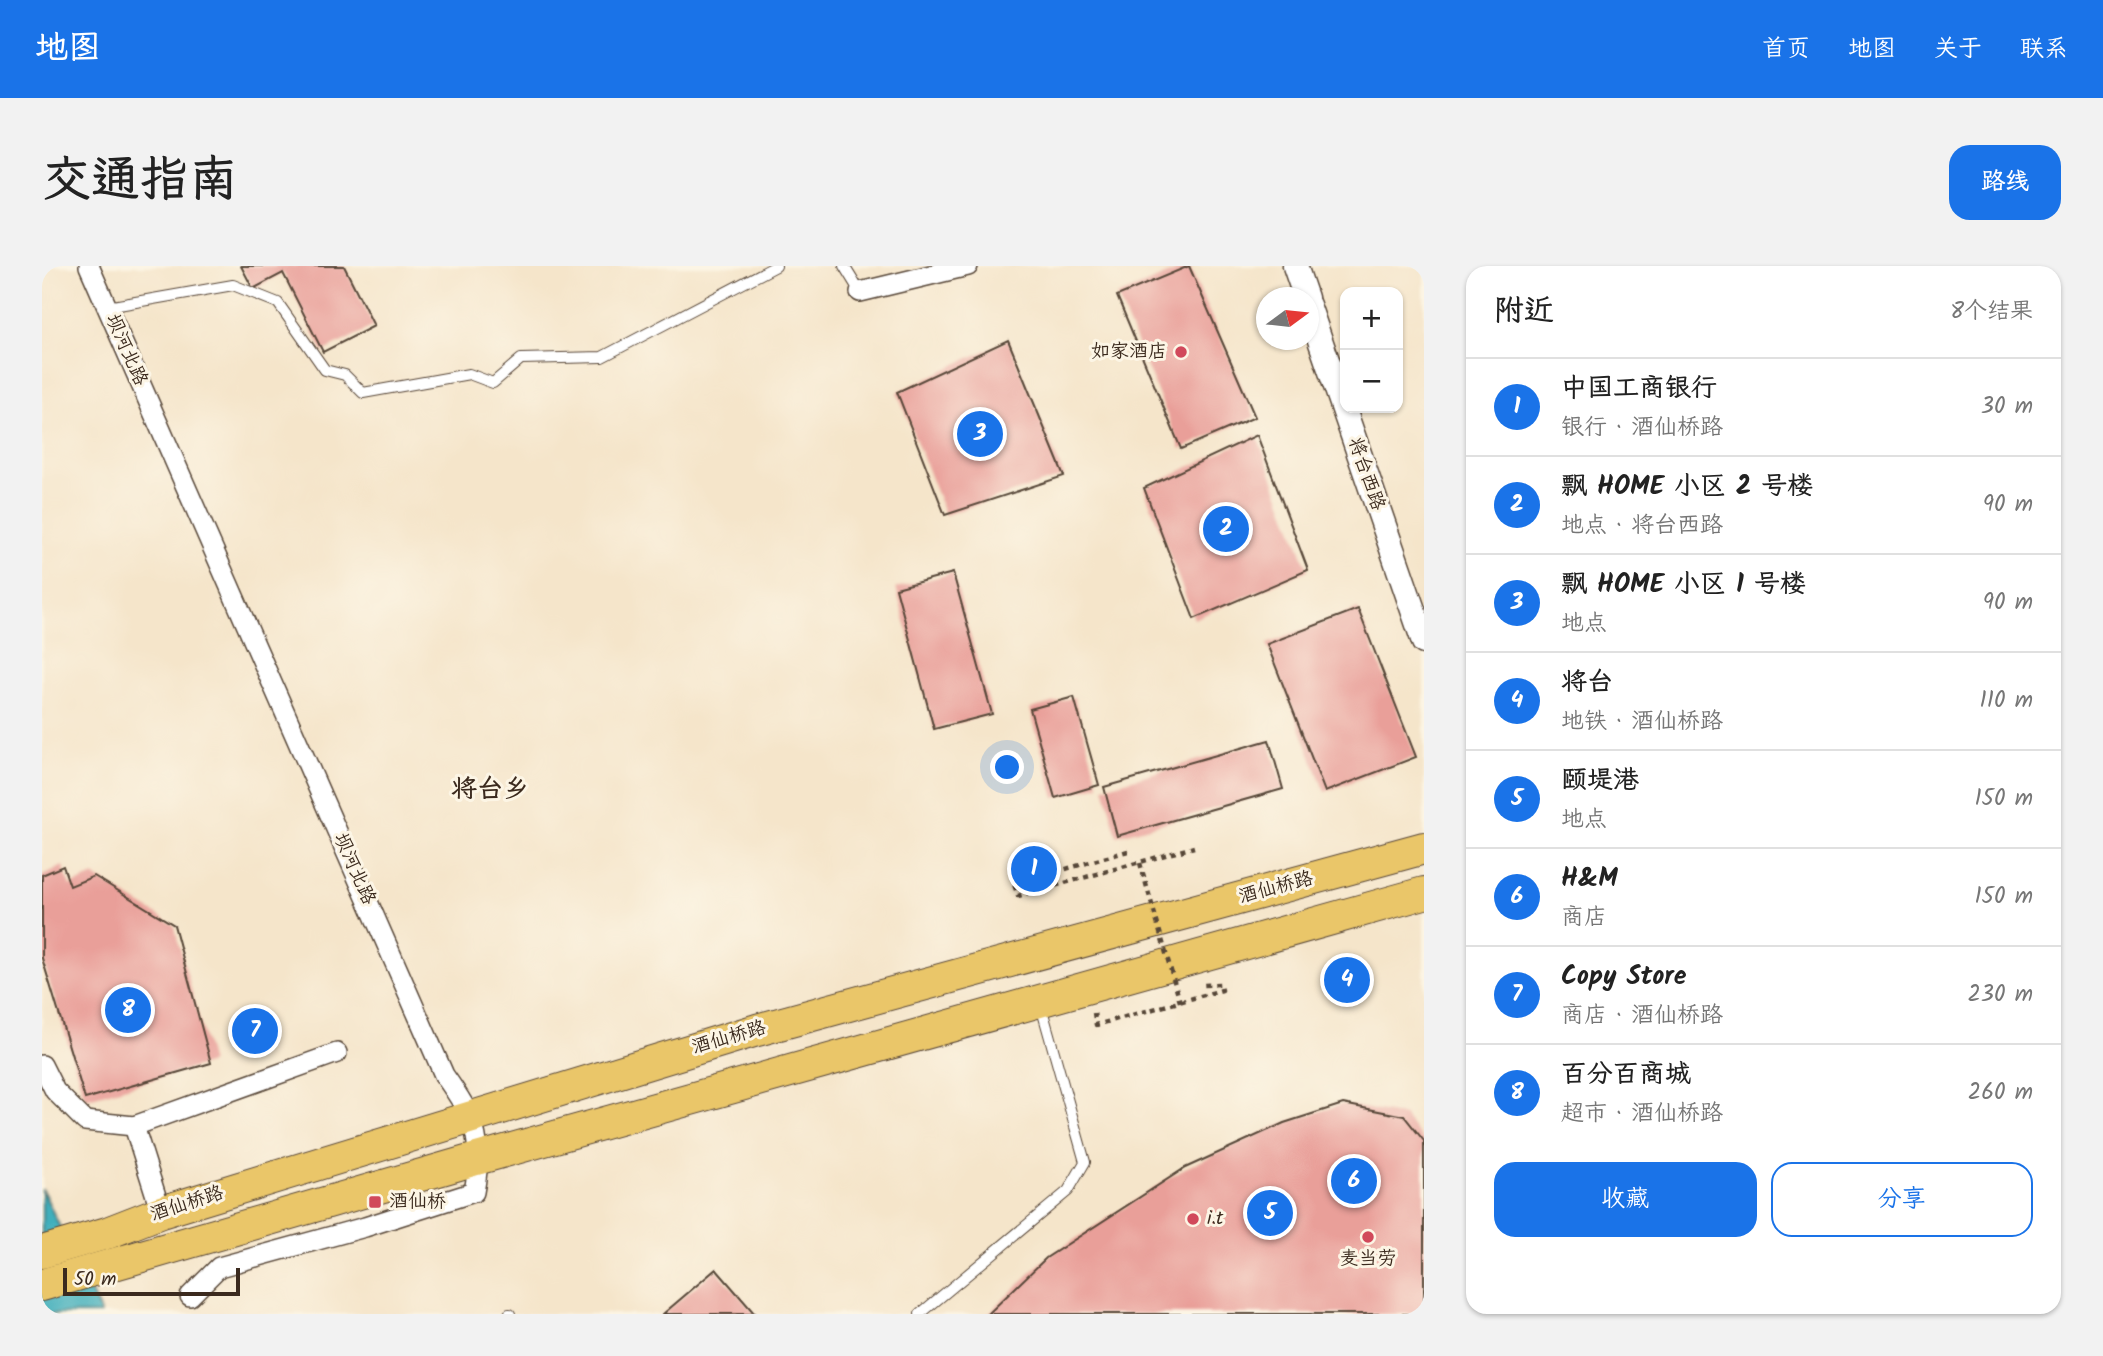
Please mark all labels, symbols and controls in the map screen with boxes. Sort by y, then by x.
text: 地图 [35,23,101,76]
text: 首页 [1762,30,1810,69]
text: 地图 [1848,30,1896,69]
text: 关于 [1934,30,1982,69]
text: 联系 [2020,30,2068,69]
text: 交通指南 [42,143,238,221]
button: 路线 [1949,145,2061,220]
north arrow [1256,287,1319,350]
map controls [1340,287,1403,413]
button: + [1340,287,1403,350]
text: 附近 [1494,288,1554,336]
text: 8个结果 [1950,294,2033,330]
street label: 坝河北路 [97,309,155,391]
place label: 如家酒店 [1091,337,1167,367]
marker: 如家酒店 [1173,344,1189,360]
button: − [1340,350,1403,413]
text: 中国工商银行 [1561,368,1717,410]
text: 1 [1514,389,1520,425]
text: 30 m [1981,389,2033,425]
pin: 3 [957,408,1003,460]
text: 银行 · 酒仙桥路 [1561,410,1723,446]
street label: 将台西路 [1339,433,1393,515]
text: 飘 HOME 小区 2 号楼 [1561,466,1813,508]
text: 2 [1510,487,1524,523]
text: 90 m [1983,487,2033,523]
pin: 2 [1203,503,1249,555]
text: 地点 · 将台西路 [1561,508,1723,544]
text: 飘 HOME 小区 1 号楼 [1561,564,1806,606]
text: 3 [1511,585,1523,621]
text: 90 m [1983,585,2033,621]
text: 地点 [1561,606,1607,642]
text: 将台 [1561,662,1613,704]
text: 4 [1511,683,1523,719]
text: 110 m [1980,683,2033,719]
text: 地铁 · 酒仙桥路 [1561,704,1723,740]
your location [990,750,1024,784]
text: 颐堤港 [1561,760,1639,802]
district label: 将台乡 [451,769,529,811]
text: 5 [1511,781,1523,817]
text: 150 m [1974,781,2033,817]
text: 地点 [1561,802,1607,838]
street label: 坝河北路 [325,828,383,910]
pin: 1 [1011,843,1057,895]
text: H&M [1561,858,1618,900]
street label: 酒仙桥路 [1235,864,1317,912]
text: 6 [1511,879,1523,915]
text: 150 m [1974,879,2033,915]
text: 商店 [1561,900,1607,936]
pin: 4 [1324,954,1370,1006]
text: Copy Store [1561,956,1686,998]
text: 7 [1512,977,1522,1013]
text: 230 m [1967,977,2033,1013]
pin: 8 [105,984,151,1036]
text: 商店 · 酒仙桥路 [1561,998,1723,1034]
pin: 7 [232,1005,278,1057]
street label: 酒仙桥路 [688,1013,770,1063]
text: 百分百商城 [1561,1054,1691,1096]
text: 8 [1510,1075,1524,1111]
text: 260 m [1968,1075,2033,1111]
text: 超市 · 酒仙桥路 [1561,1096,1723,1132]
pin: 6 [1331,1155,1377,1207]
button: 收藏 [1494,1162,1757,1237]
button: 分享 [1771,1162,2033,1237]
street label: 酒仙桥路 [146,1178,228,1230]
place label: 酒仙桥 [389,1187,446,1217]
pin: 5 [1247,1187,1293,1239]
marker: 酒仙桥 [367,1194,383,1210]
place label: i.t [1207,1204,1224,1234]
marker: i.t [1185,1211,1201,1227]
marker: 麦当劳 [1360,1229,1376,1245]
place label: 麦当劳 [1339,1244,1397,1274]
scale bar [63,1265,240,1297]
text: 50 m [74,1265,116,1295]

